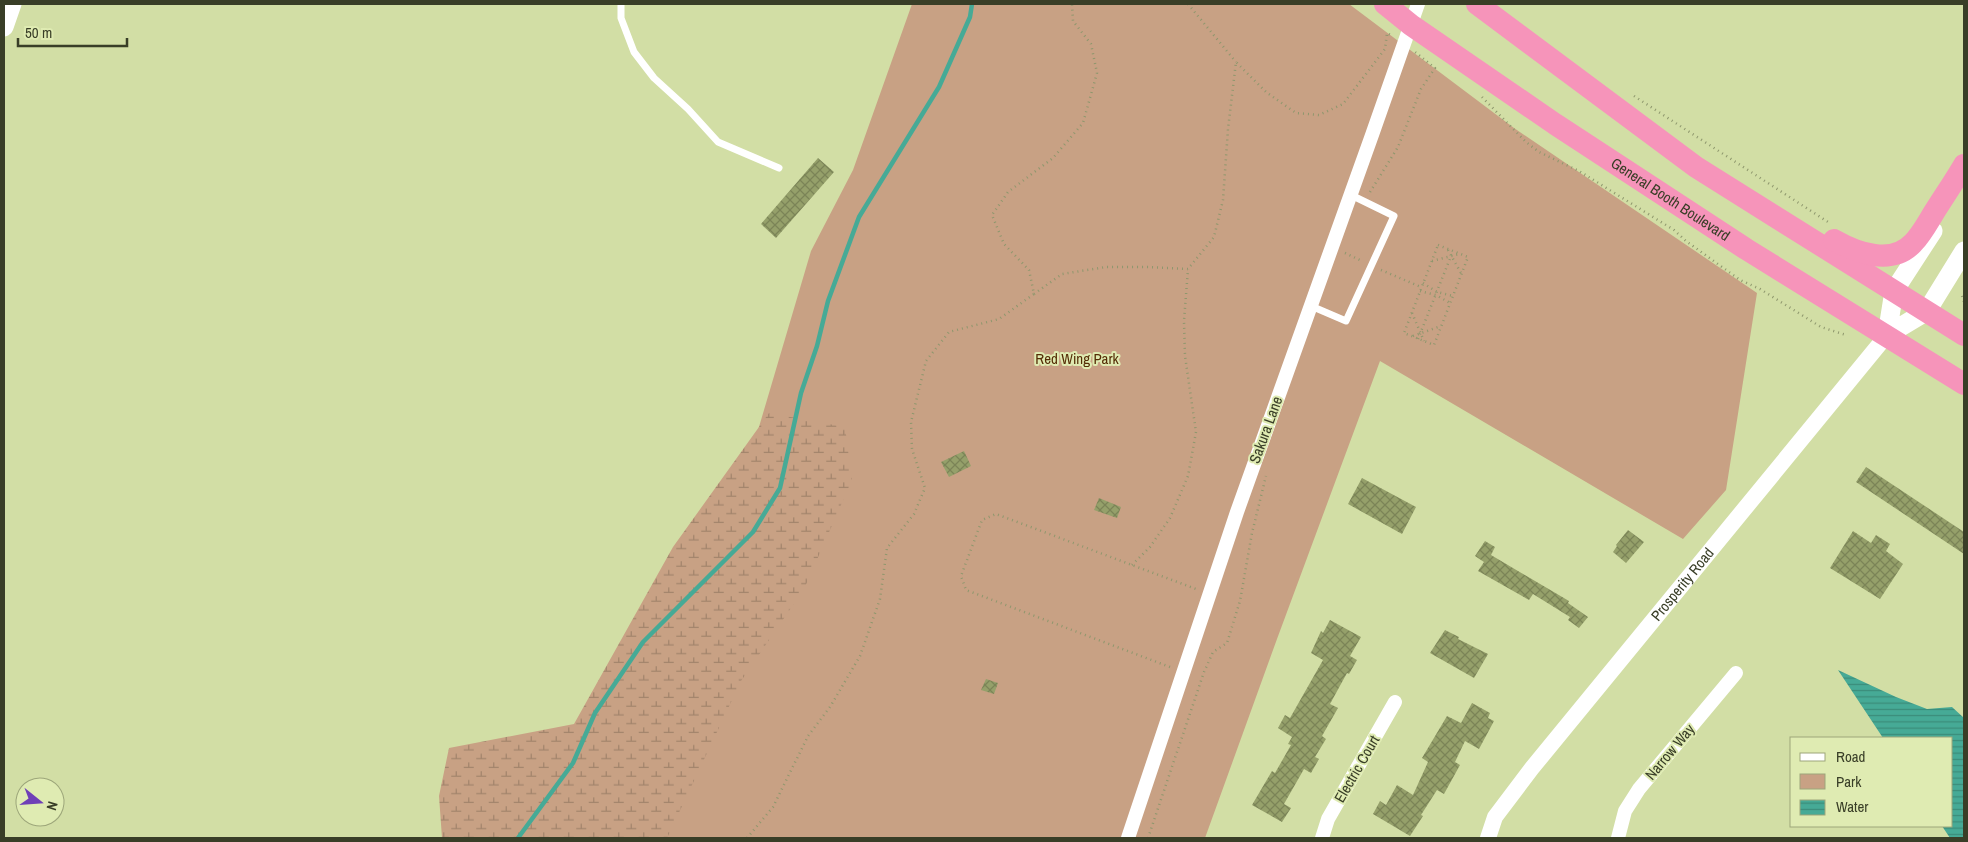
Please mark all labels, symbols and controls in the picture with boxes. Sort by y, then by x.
scale bar [18,15,126,47]
text: 50 m [25,22,52,43]
street label: General Booth Boulevard [1607,152,1734,246]
park label: Red Wing Park [1035,348,1120,369]
street label: Sakura Lane [1244,393,1287,466]
street label: Prosperity Road [1646,543,1718,625]
street label: Narrow Way [1640,719,1700,784]
street label: Electric Court [1329,731,1385,806]
legend [1790,737,1953,827]
text: Road [1836,746,1865,767]
text: Park [1836,771,1862,792]
north arrow [15,777,65,827]
text: Water [1836,796,1868,817]
text: N [43,799,62,812]

